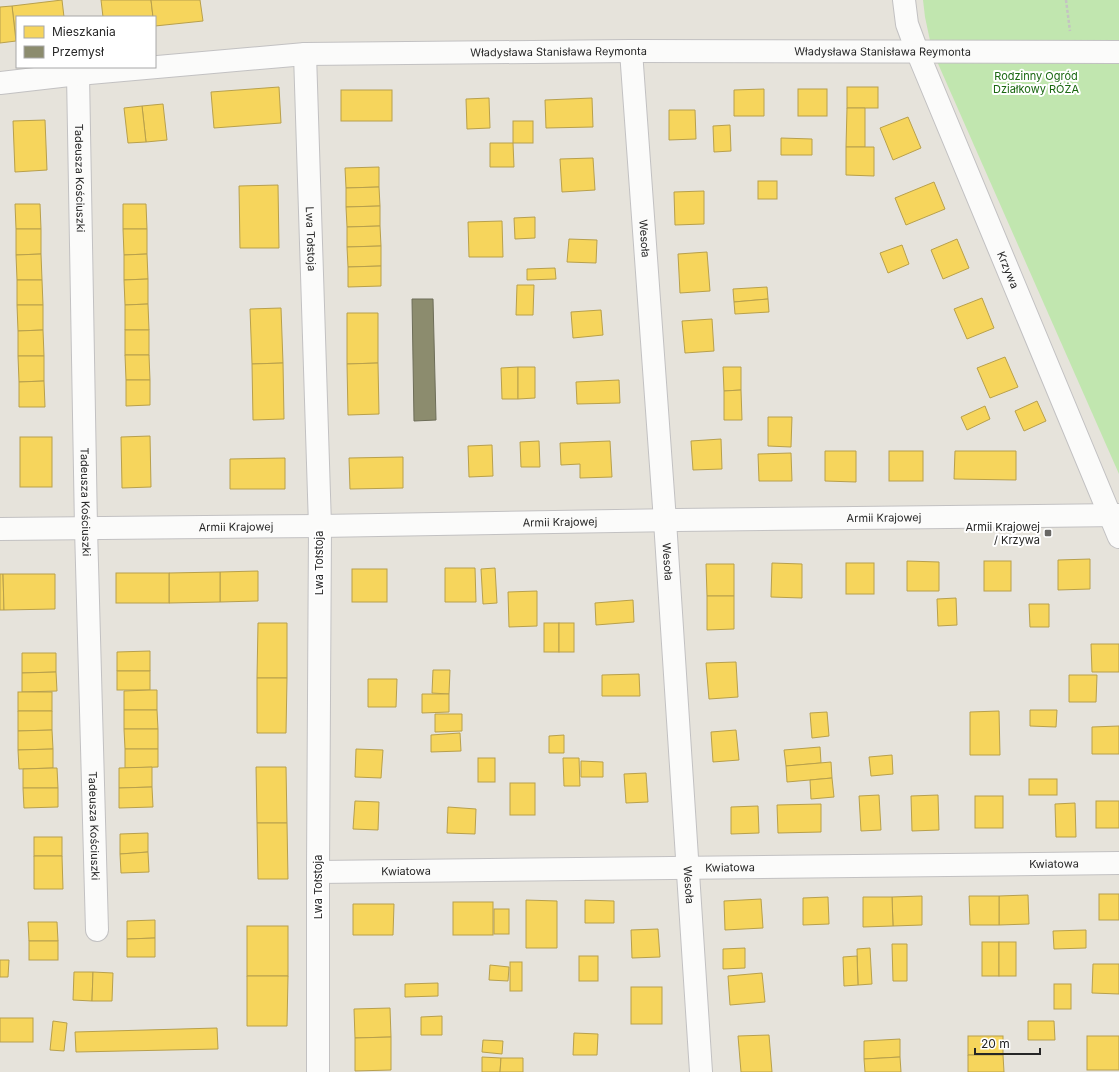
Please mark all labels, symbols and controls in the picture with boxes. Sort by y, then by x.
legend [16,16,156,68]
text: Mieszkania [52,24,116,39]
text: Przemysł [52,44,104,59]
street label: Władysława Stanisława Reymonta [470,44,647,59]
street label: Władysława Stanisława Reymonta [794,44,971,59]
park label: Rodzinny Ogród Działkowy RÓŻA [993,69,1079,96]
street label: Tadeusza Kościuszki [72,123,88,233]
street label: Lwa Tołstoja [303,206,319,272]
street label: Wesoła [636,219,653,258]
street label: Krzywa [994,249,1022,291]
street label: Tadeusza Kościuszki [78,447,94,557]
street label: Armii Krajowej [846,510,921,525]
street label: Armii Krajowej [522,514,597,530]
street label: Armii Krajowej [199,519,273,534]
place label: Armii Krajowej / Krzywa [965,520,1040,547]
marker: Armii Krajowej / Krzywa [1043,528,1053,538]
street label: Lwa Tołstoja [312,531,326,595]
street label: Wesoła [659,542,676,581]
street label: Tadeusza Kościuszki [86,771,103,880]
street label: Lwa Tołstoja [311,855,325,919]
street label: Kwiatowa [1029,856,1079,871]
street label: Kwiatowa [705,860,755,875]
street label: Kwiatowa [381,864,431,878]
street label: Wesoła [681,866,697,904]
scale bar [975,1030,1040,1056]
text: 20 m [981,1036,1010,1051]

